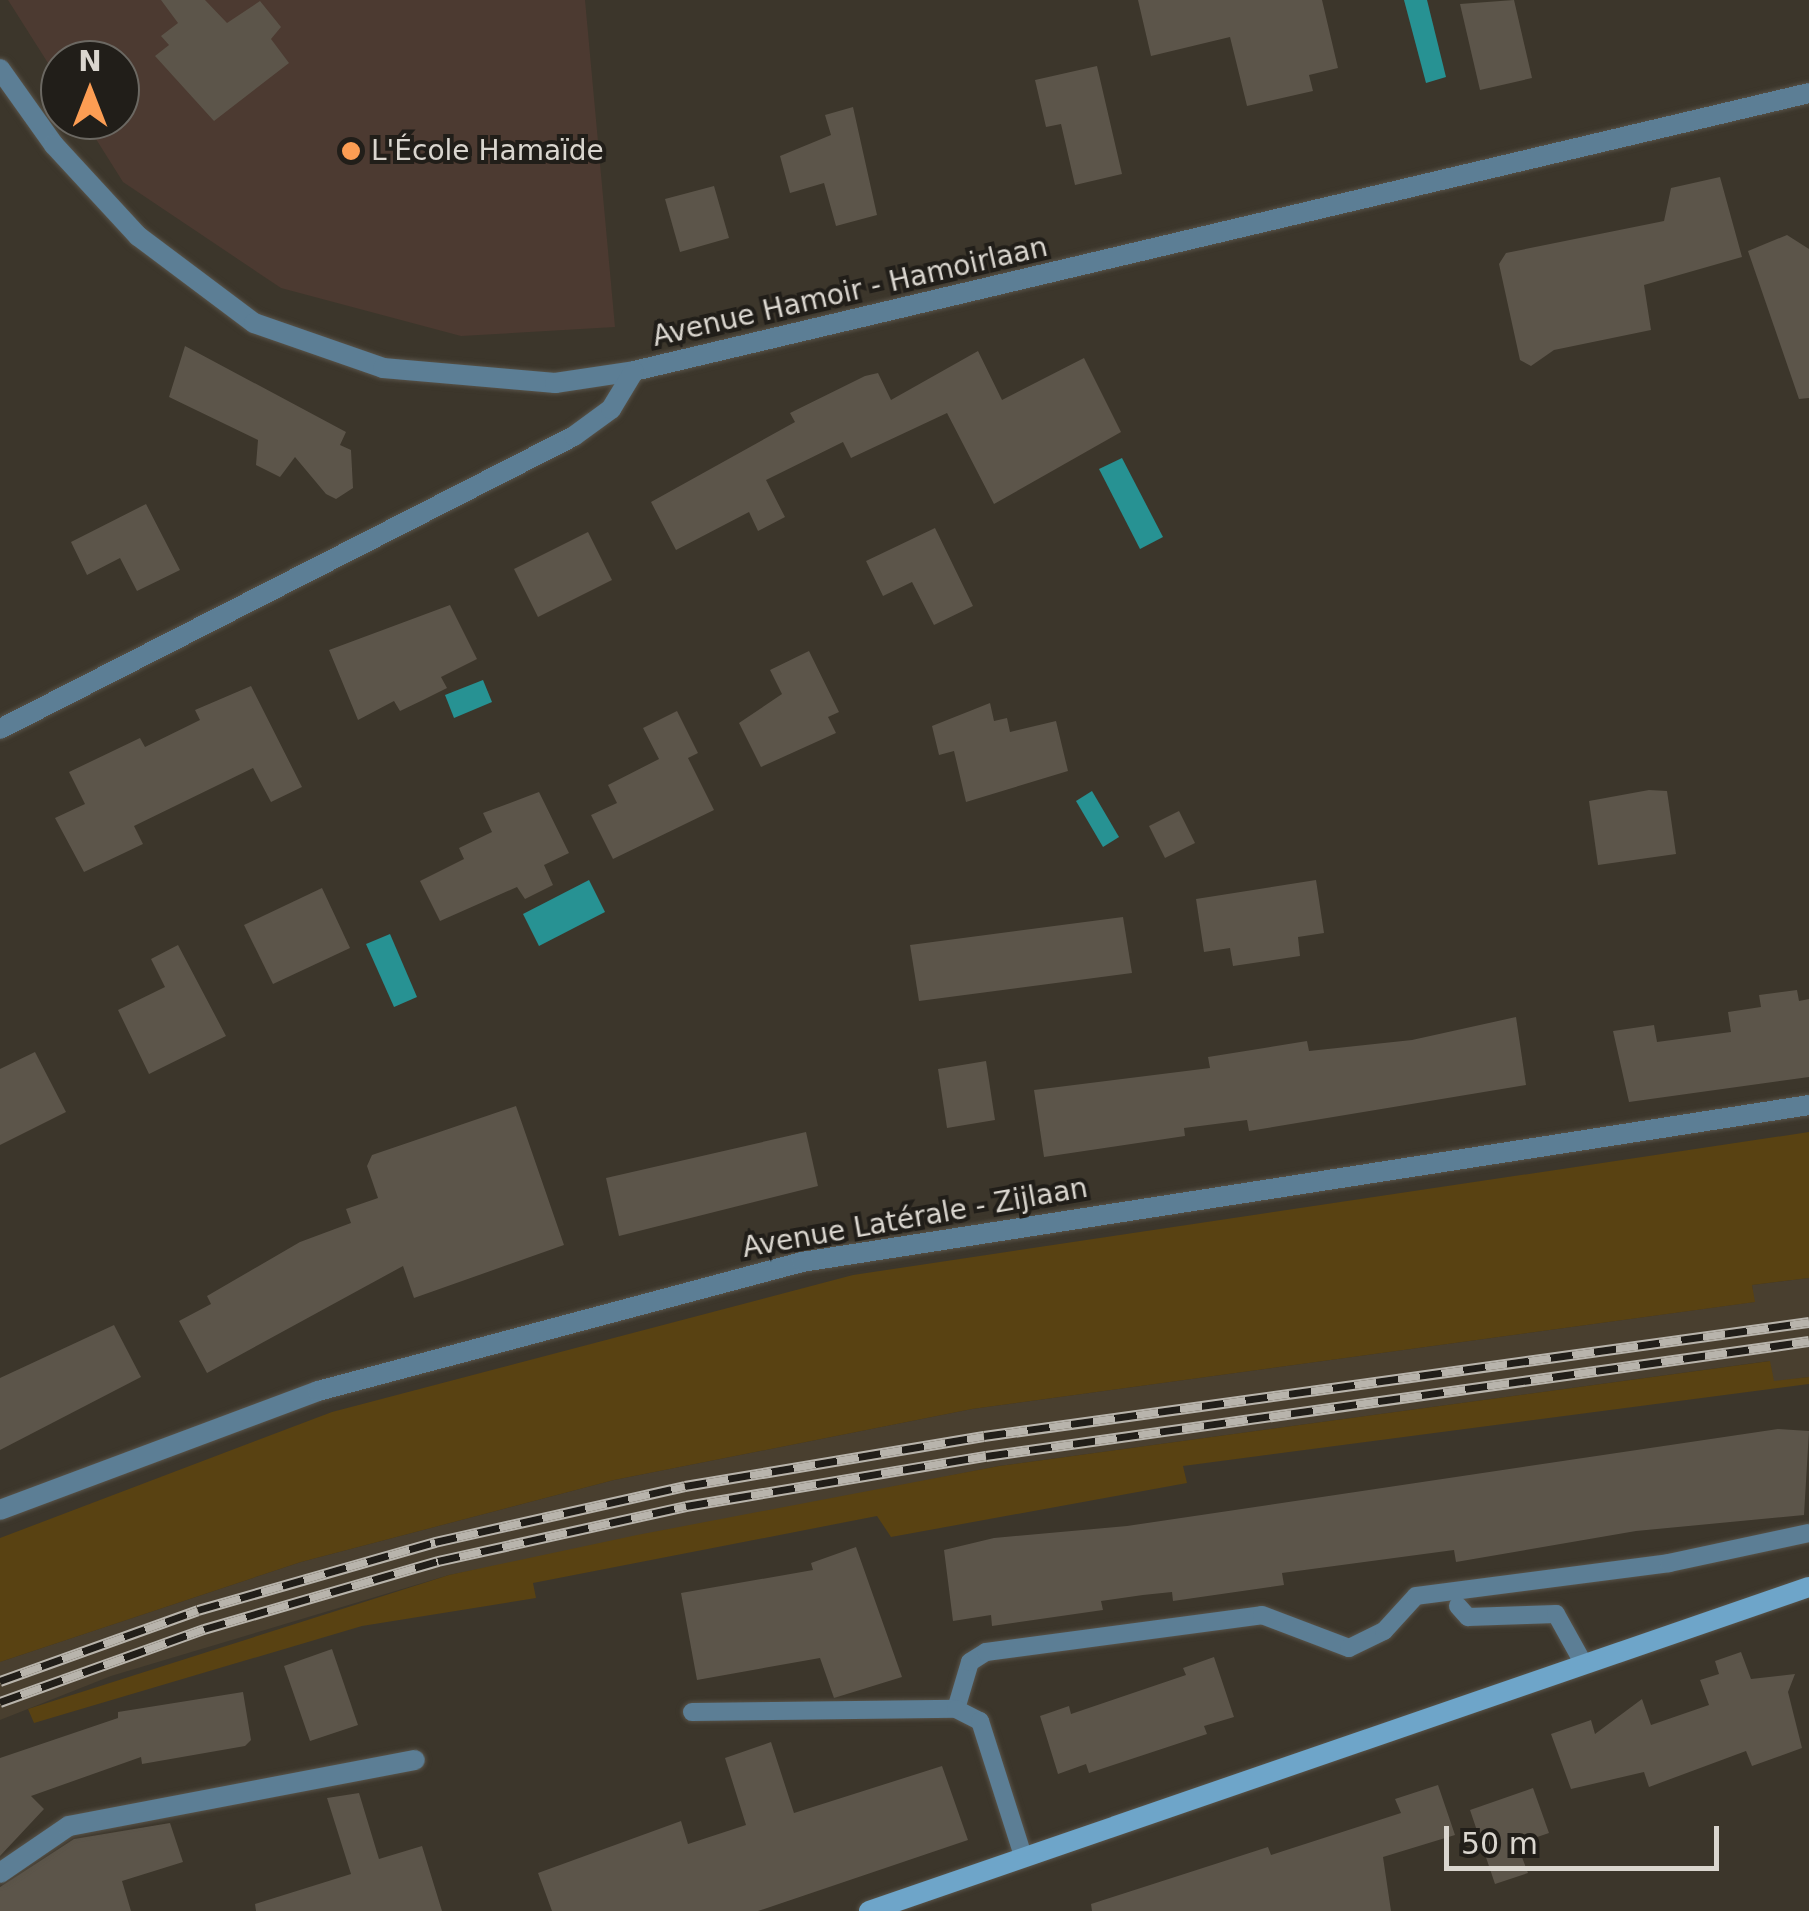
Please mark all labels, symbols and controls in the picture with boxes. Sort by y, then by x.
north arrow [40,40,140,140]
text: N [78,45,102,78]
place label: L'École Hamaïde [371,134,604,168]
marker: L'École Hamaïde [340,140,362,162]
street label: Avenue Hamoir - Hamoirlaan [649,230,1051,354]
street label: Avenue Latérale - Zijlaan [740,1171,1090,1265]
scale bar [1449,1806,1724,1868]
text: 50 m [1461,1826,1538,1861]

